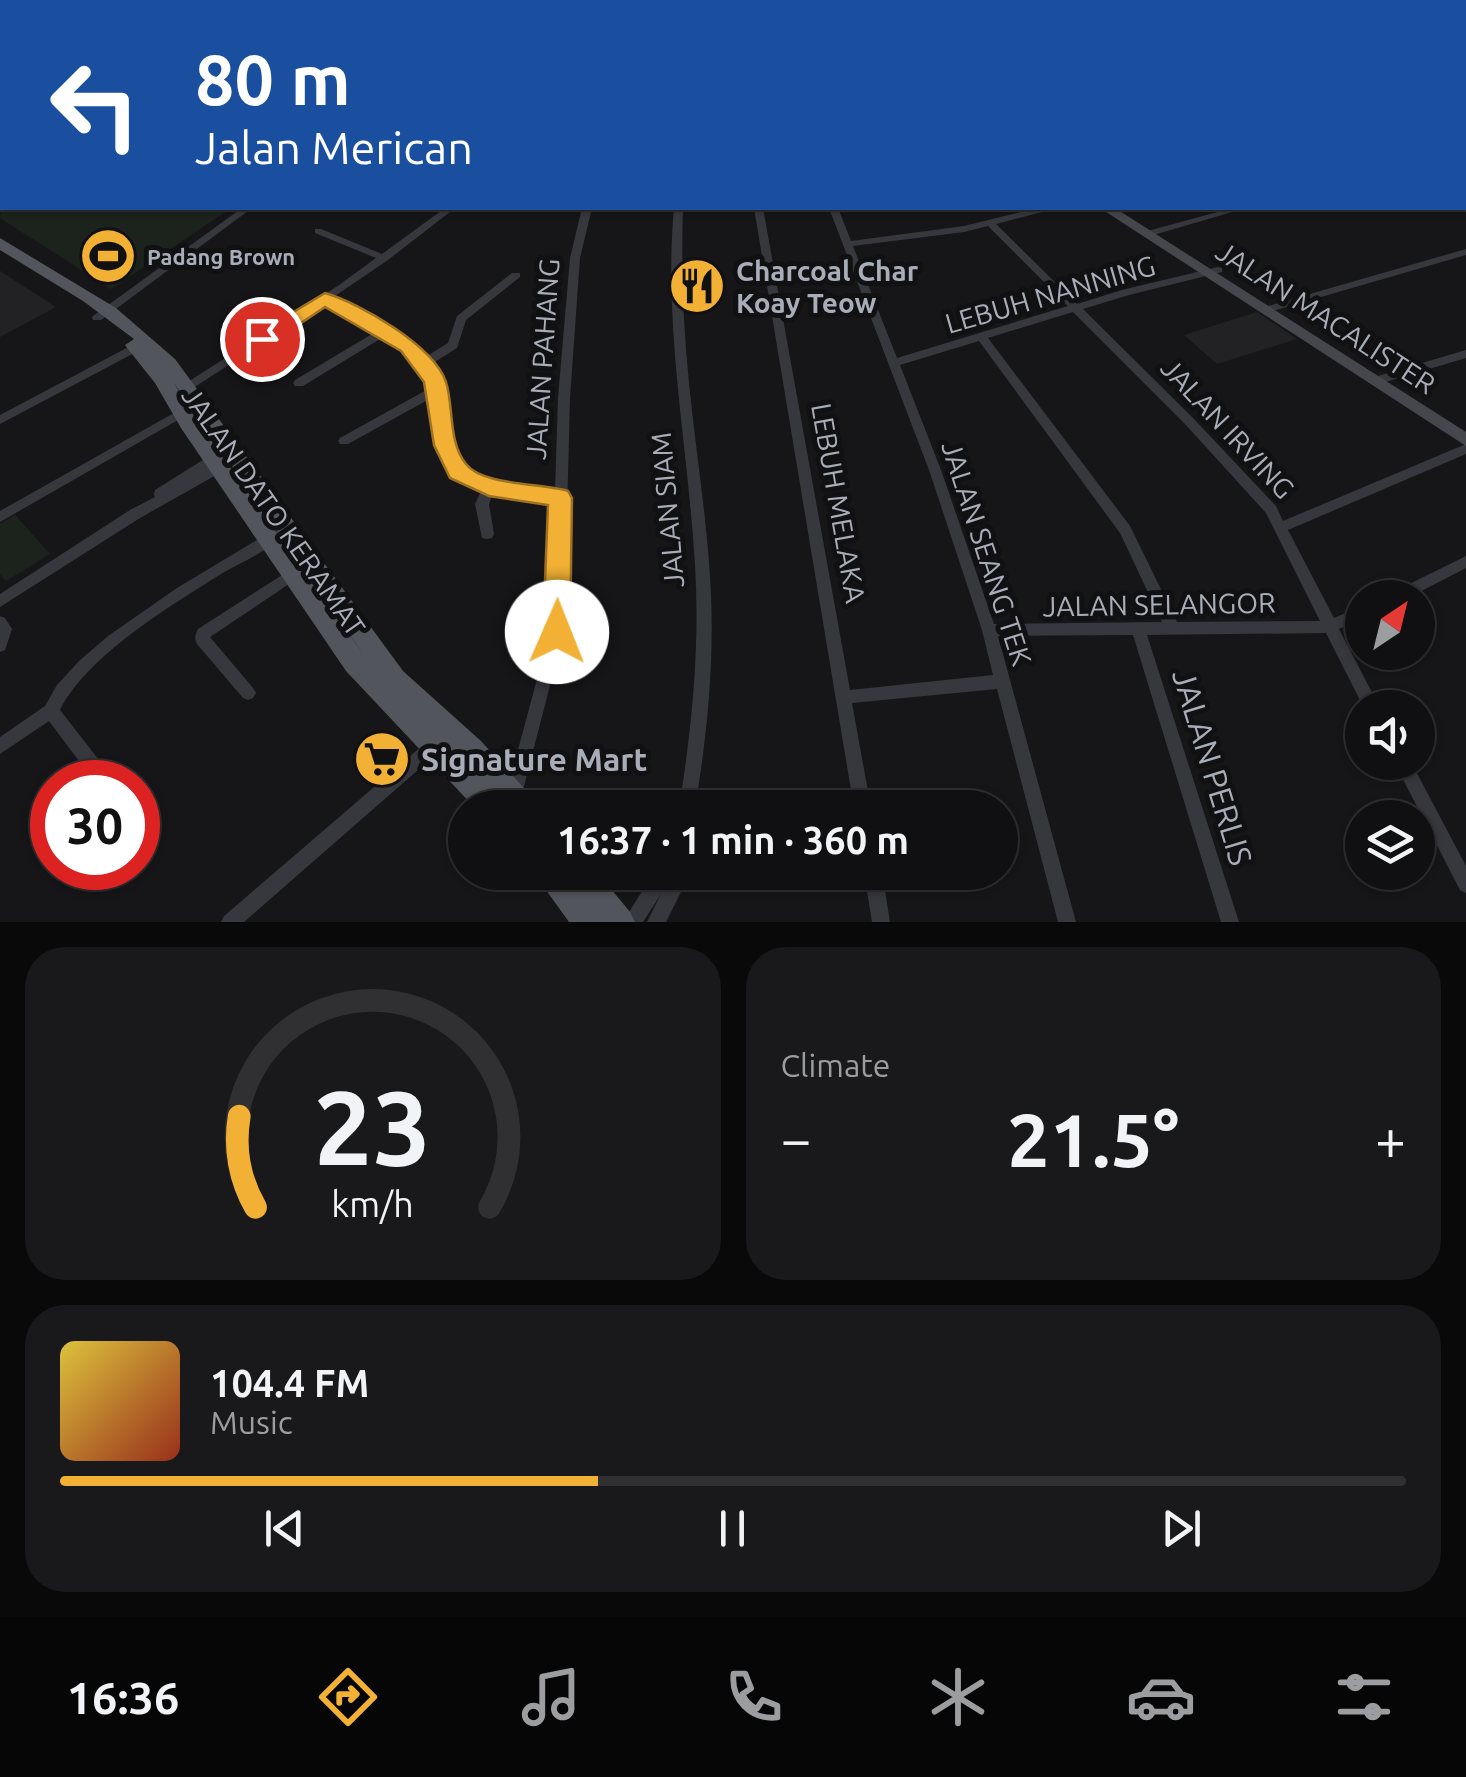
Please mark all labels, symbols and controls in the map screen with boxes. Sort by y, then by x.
icon: left [30,40,160,170]
text: 80 m [195,40,351,118]
text: Jalan Merican [195,122,473,173]
sports icon: Padang Brown [78,226,138,286]
street label: JALAN MACALISTER [1211,235,1441,399]
place label: Padang Brown [147,244,295,269]
street label: LEBUH NANNING [942,249,1158,339]
place label: Charcoal Char Koay Teow [736,255,919,318]
restaurant icon: Charcoal Char Koay Teow [667,256,727,316]
street label: JALAN PAHANG [520,257,564,461]
pin [220,297,305,382]
icon: arrive [235,312,290,367]
street label: JALAN IRVING [1155,352,1301,504]
street label: JALAN DATO KERAMAT [176,381,372,642]
street label: LEBUH MELAKA [806,401,872,605]
street label: JALAN SIAM [645,431,689,589]
street label: JALAN SEANG TEK [936,437,1038,669]
position arrow [505,580,609,684]
north arrow [1345,580,1435,670]
map controls [1345,580,1435,890]
street label: JALAN SELANGOR [1042,586,1276,622]
street label: JALAN PERLIS [1166,665,1260,869]
button: sound [1345,690,1435,780]
supermarket icon: Signature Mart [352,729,412,789]
place label: Signature Mart [421,741,647,777]
speed limit sign: 30 [30,760,160,890]
button: layers [1345,800,1435,890]
text: 16:37 · 1 min · 360 m [557,819,909,861]
text: Climate [781,1047,891,1083]
text: 23 [314,1068,431,1185]
text: 21.5° [1007,1097,1179,1181]
text: − [781,1108,812,1169]
text: + [1375,1108,1406,1169]
text: km/h [331,1184,414,1224]
text: 104.4 FM [210,1362,369,1404]
text: Music [210,1404,293,1440]
icon: previous [257,1501,312,1556]
icon: pause [705,1501,760,1556]
icon: next [1154,1501,1209,1556]
icon: directions [313,1662,383,1732]
icon: music [516,1662,586,1732]
icon: phone [719,1662,789,1732]
icon: climate [923,1662,993,1732]
icon: car [1126,1662,1196,1732]
icon: filters [1329,1662,1399,1732]
text: 16:36 [67,1672,179,1723]

